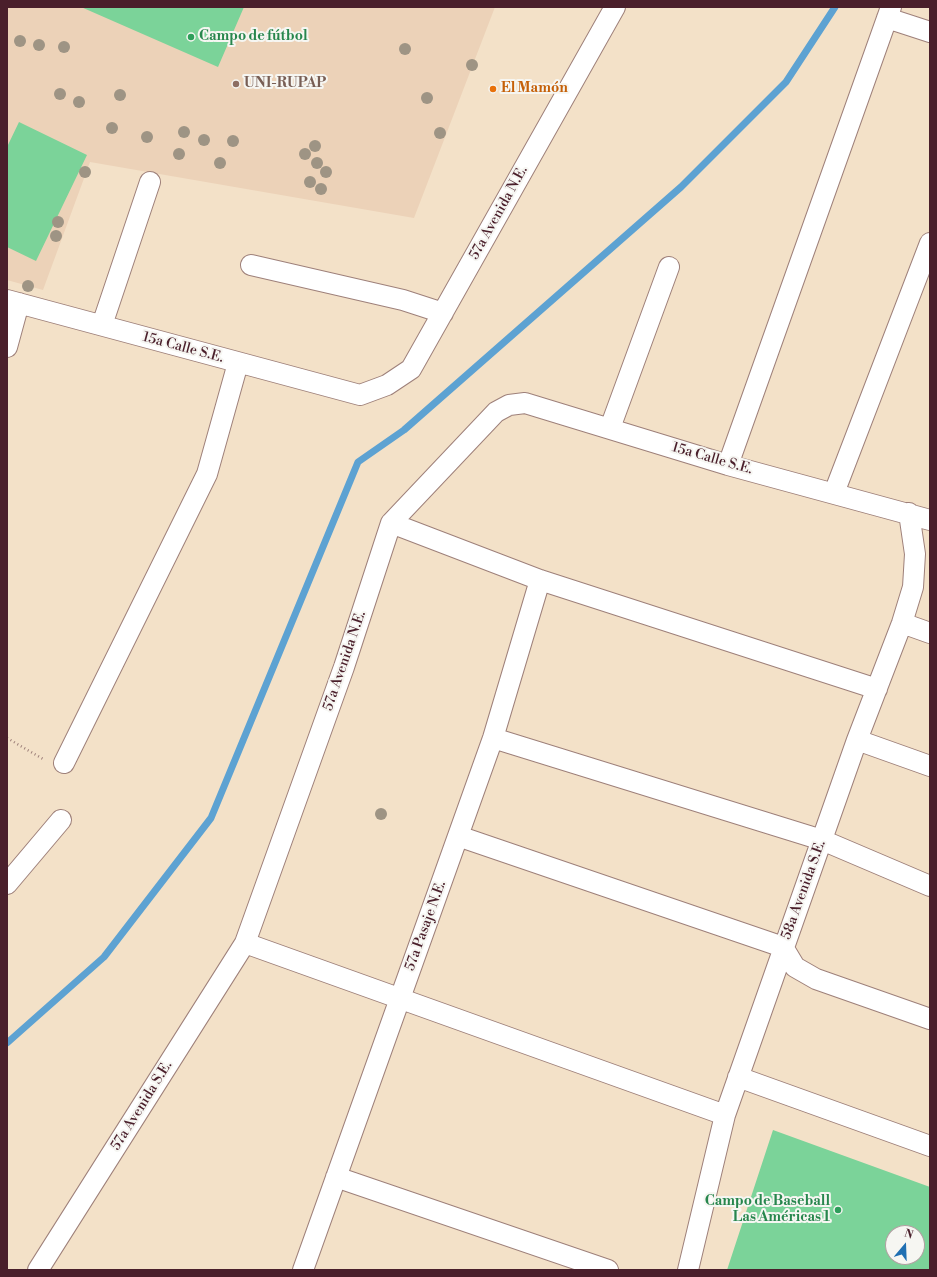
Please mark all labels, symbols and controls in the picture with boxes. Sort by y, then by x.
place label: Campo de fútbol [199,29,308,45]
marker: Campo de fútbol [186,32,196,42]
place label: UNI-RUPAP [244,76,326,92]
marker: UNI-RUPAP [231,79,241,89]
place label: El Mamón [501,81,568,97]
marker: El Mamón [488,84,498,94]
street label: 57a Avenida N.E. [466,163,532,263]
street label: 15a Calle S.E. [141,329,225,367]
street label: 15a Calle S.E. [670,439,754,479]
street label: 57a Avenida N.E. [320,609,370,713]
street label: 58a Avenida S.E. [778,838,830,942]
street label: 57a Pasaje N.E. [402,879,450,973]
street label: 57a Avenida S.E. [108,1058,176,1154]
place label: Campo de Baseball Las Américas 1 [705,1194,830,1226]
marker: Campo de Baseball Las Américas 1 [833,1205,843,1215]
north arrow [885,1225,925,1265]
text: N [902,1227,915,1243]

